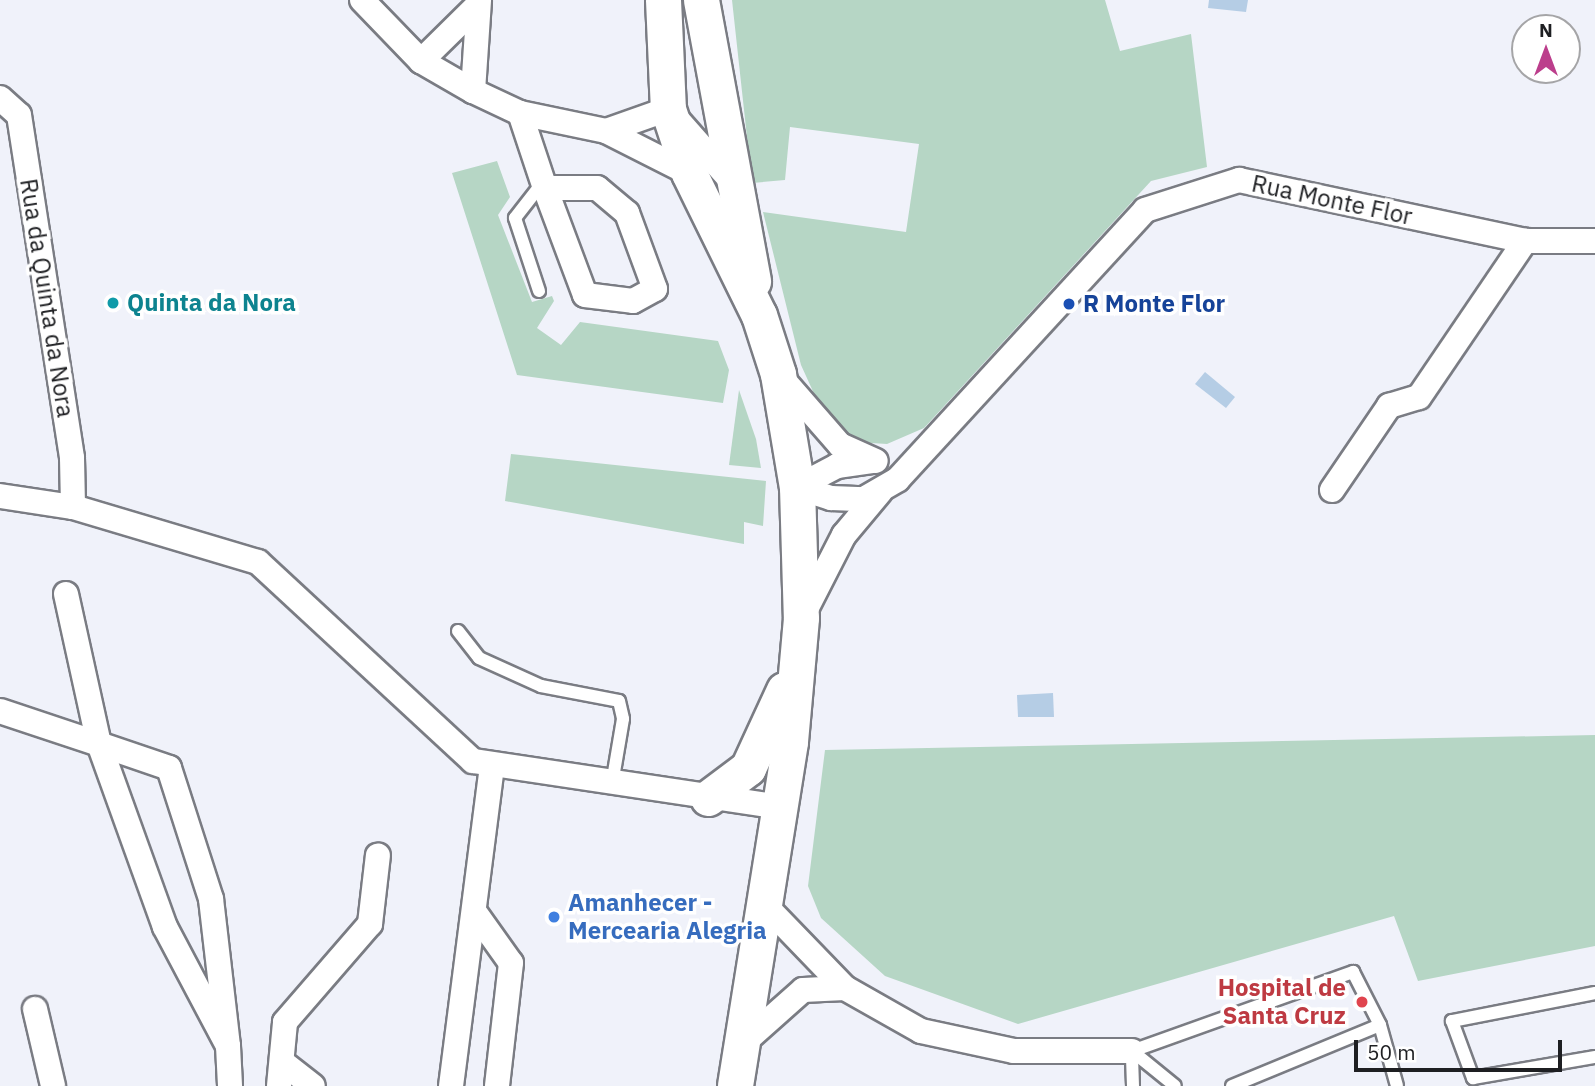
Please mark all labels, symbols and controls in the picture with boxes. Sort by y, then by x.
north arrow [1511,14,1581,84]
text: N [1539,18,1553,42]
street label: Rua Monte Flor [1249,169,1415,231]
street label: Rua da Quinta da Nora [14,177,80,419]
place label: Quinta da Nora [127,289,296,317]
place label: R Monte Flor [1083,290,1225,318]
marker: Quinta da Nora [105,295,121,311]
marker: R Monte Flor [1061,296,1077,312]
place label: Amanhecer - Mercearia Alegria [568,889,767,945]
marker: Amanhecer - Mercearia Alegria [546,909,562,925]
place label: Hospital de Santa Cruz [1218,974,1346,1030]
marker: Hospital de Santa Cruz [1352,992,1372,1012]
scale bar [1357,1026,1565,1070]
text: 50 m [1367,1038,1416,1066]

